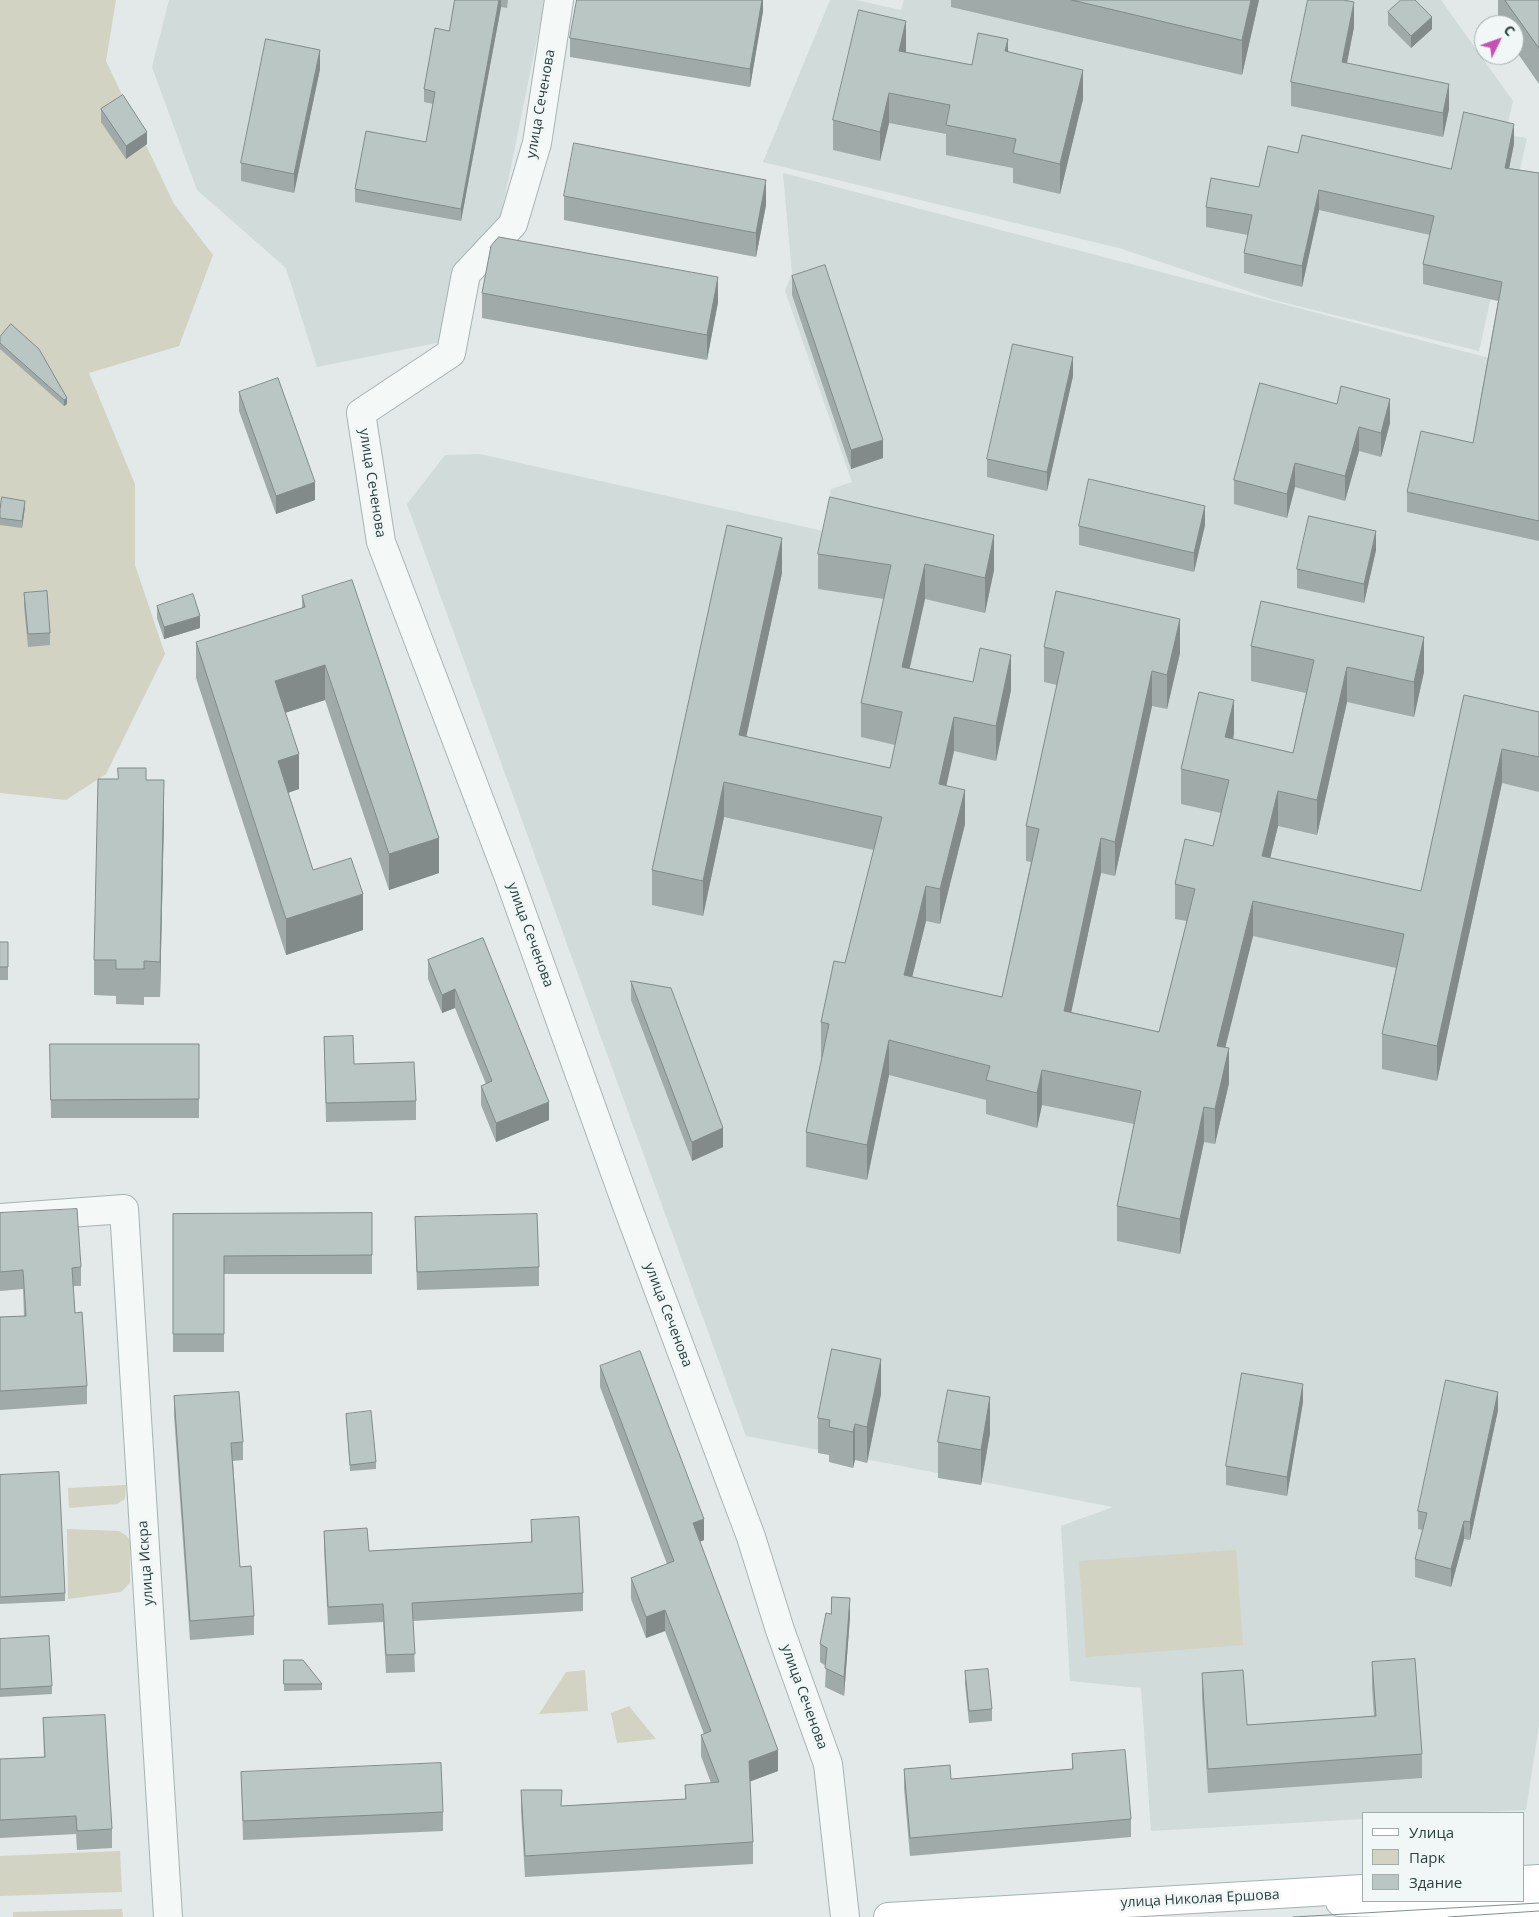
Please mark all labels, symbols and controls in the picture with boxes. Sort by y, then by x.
north arrow [1474,15,1524,65]
text: С [1500,21,1520,40]
street label: улица Сеченова [523,48,559,160]
street label: улица Сеченова [355,427,389,539]
street label: улица Сеченова [503,880,557,990]
street label: улица Сеченова [640,1261,696,1369]
street label: улица Искра [135,1520,157,1606]
street label: улица Сеченова [777,1642,831,1752]
legend [1362,1812,1524,1902]
text: Улица [1409,1822,1454,1842]
text: Парк [1409,1847,1445,1867]
text: Здание [1409,1872,1462,1892]
street label: улица Николая Ершова [1120,1886,1280,1912]

